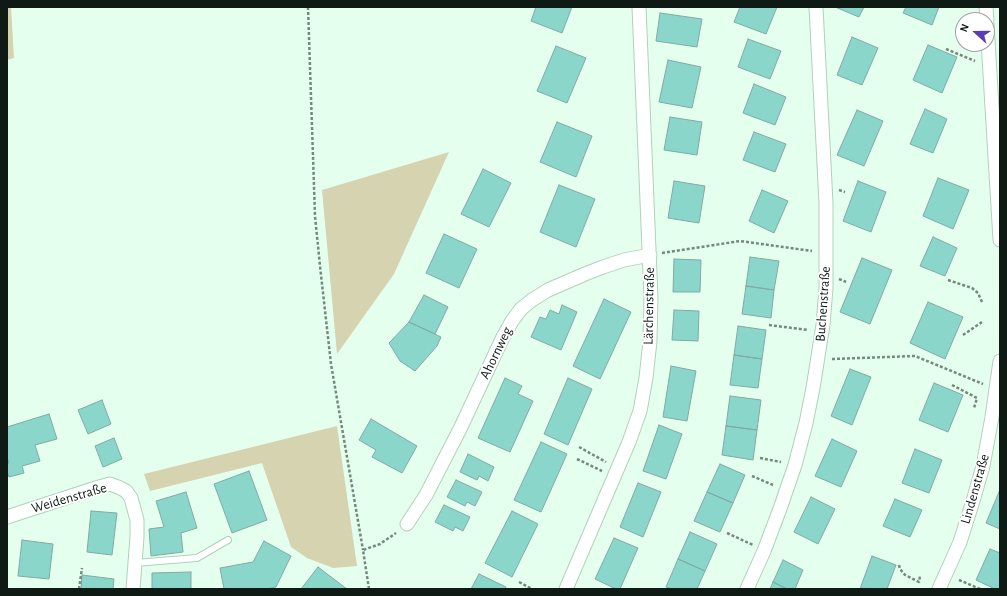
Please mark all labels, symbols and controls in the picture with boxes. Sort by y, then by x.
north arrow [955,12,995,52]
text: N [958,22,971,33]
street label: Buchenstraße [812,266,834,342]
street label: Lärchenstraße [640,267,658,345]
street label: Ahornweg [476,324,516,382]
street label: Lindenstraße [957,452,993,526]
street label: Weidenstraße [30,479,108,517]

